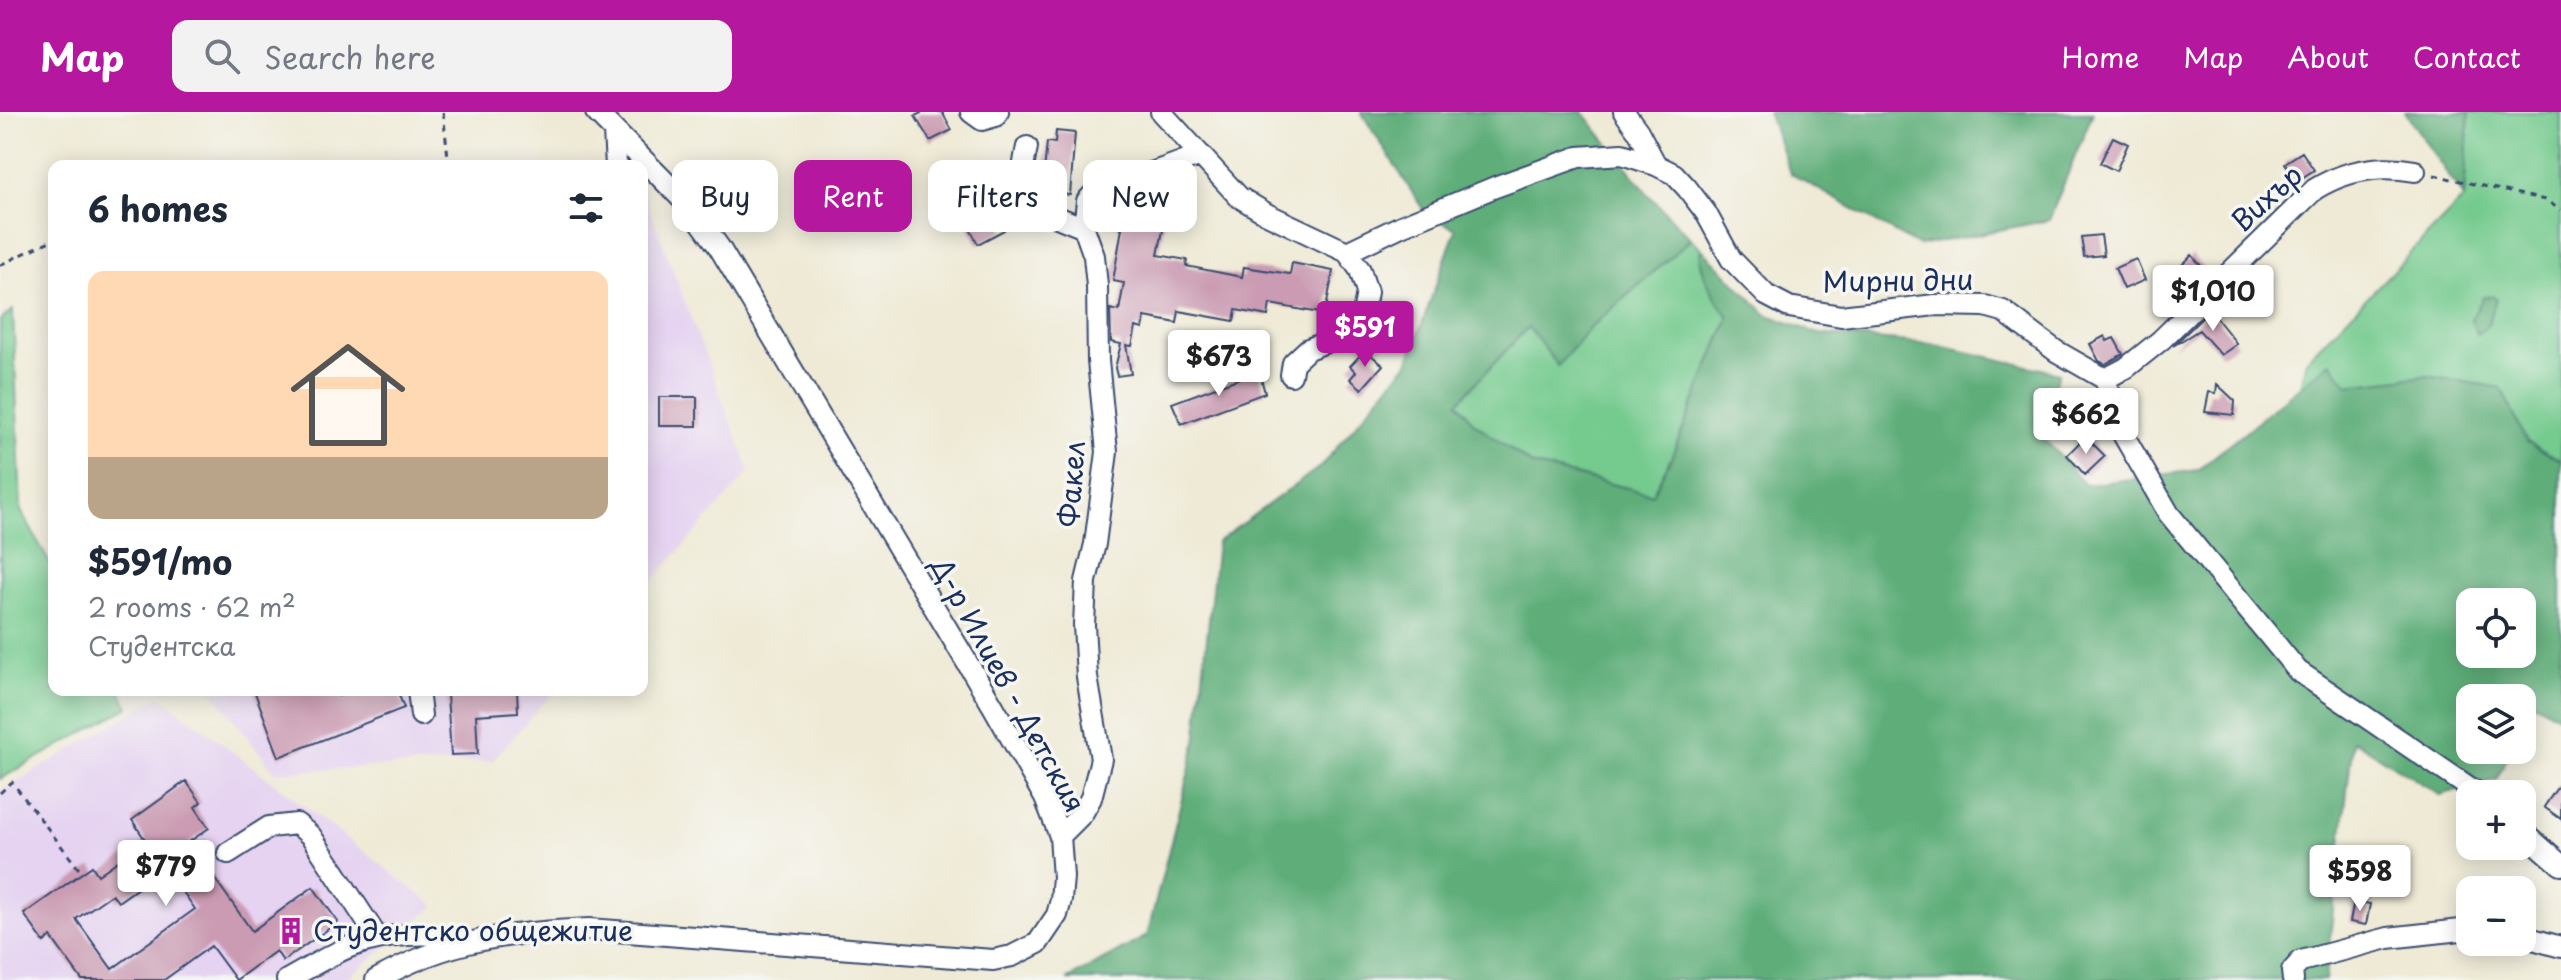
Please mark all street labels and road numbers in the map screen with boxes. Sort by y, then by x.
street label: Вихър [2221,153,2311,241]
street label: Мирни дни [1822,257,1974,302]
street label: Факел [1046,439,1095,529]
street label: Д-р Илиев - Детския [921,548,1097,820]

